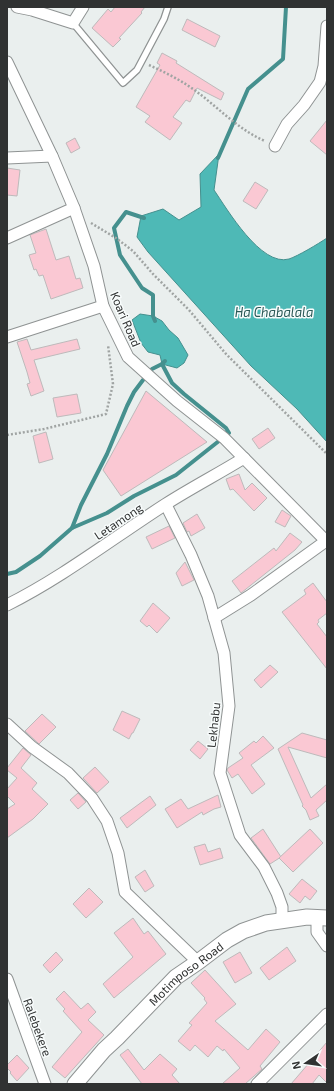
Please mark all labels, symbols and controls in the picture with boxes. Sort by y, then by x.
street label: Koari Road [108,289,144,349]
water label: Ha Chabalala [235,304,313,320]
street label: Letamong [91,500,145,542]
street label: Lekhabu [204,701,222,749]
street label: Motimposo Road [146,939,226,1008]
street label: Ralebekere [21,996,55,1058]
north arrow [286,1043,326,1083]
text: N [289,1060,303,1071]

